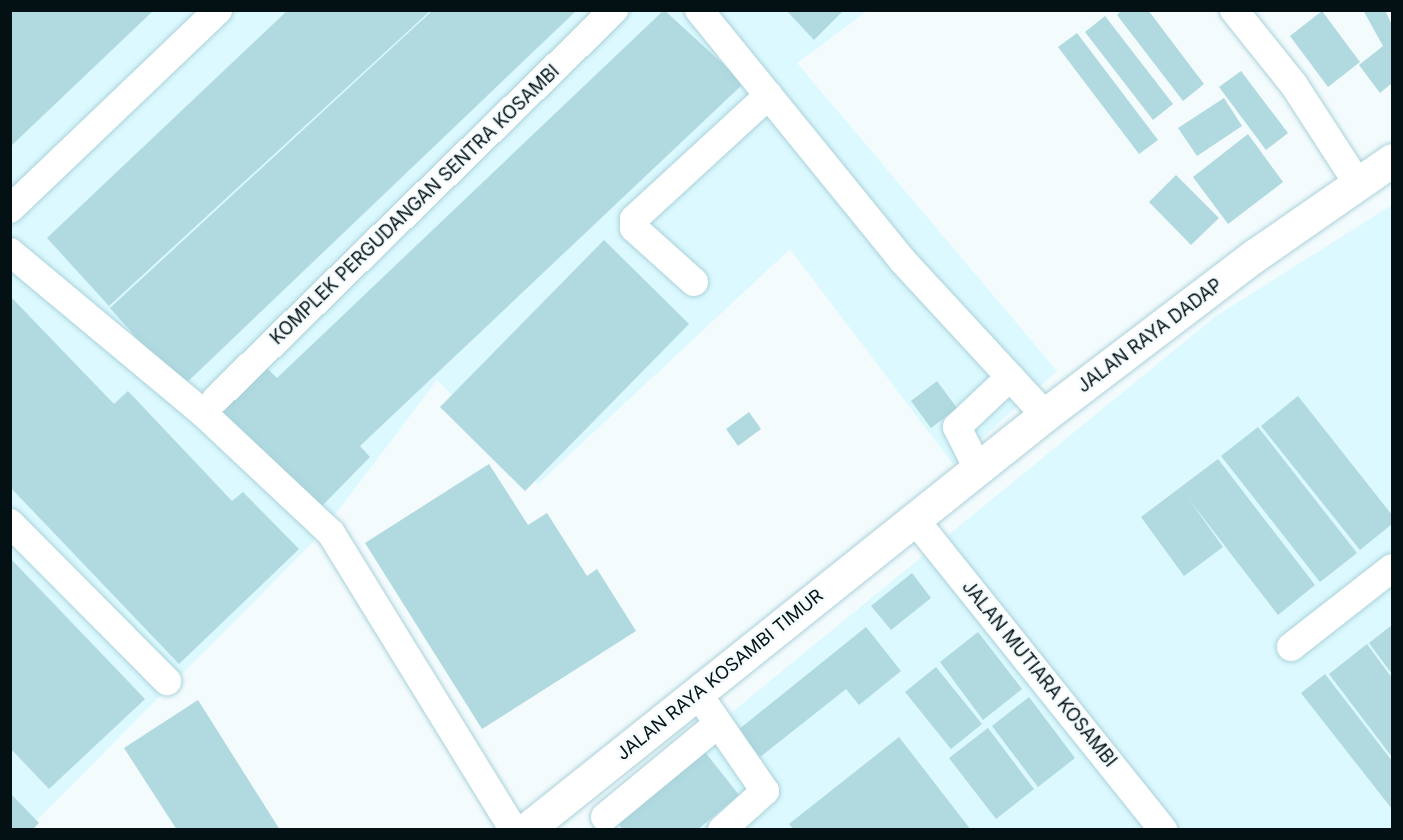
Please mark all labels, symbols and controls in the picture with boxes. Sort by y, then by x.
street label: KOMPLEK PERGUDANGAN SENTRA KOSAMBI [266,61,564,349]
street label: JALAN RAYA DADAP [1073,275,1227,397]
street label: JALAN MUTIARA KOSAMBI [957,577,1121,771]
street label: JALAN RAYA KOSAMBI TIMUR [612,585,828,765]

